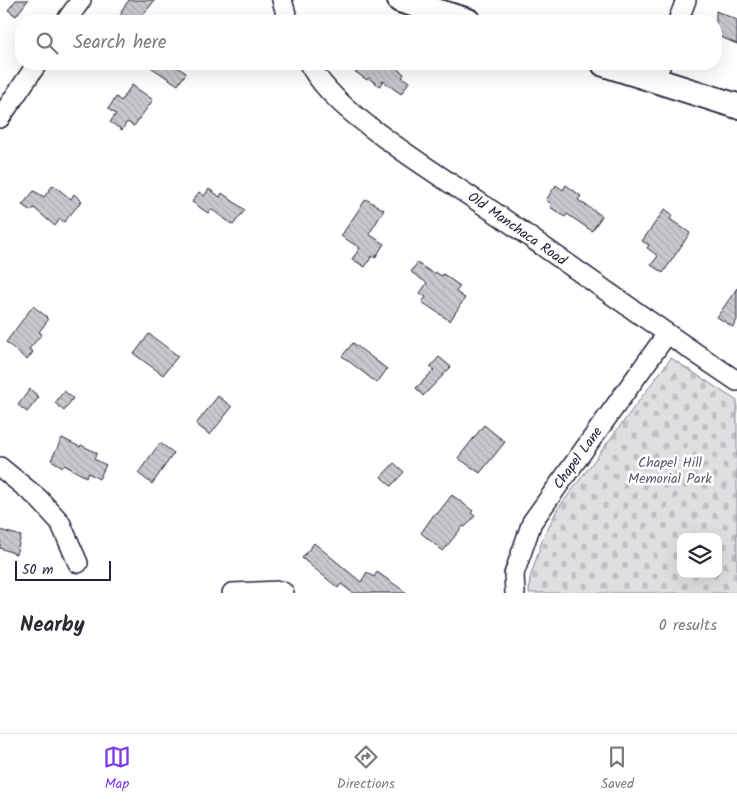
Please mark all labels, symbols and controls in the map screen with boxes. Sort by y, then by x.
search box [15,15,722,70]
text: Search here [73,28,167,58]
icon: search [33,29,61,57]
street label: Old Manchaca Road [463,187,572,272]
street label: Chapel Lane [548,422,609,494]
park label: Chapel Hill Memorial Park [628,452,712,490]
map controls [677,533,722,578]
button: layers [677,533,722,578]
scale bar [15,558,111,581]
text: 50 m [22,559,53,581]
text: Nearby [20,609,85,642]
text: 0 results [659,613,717,638]
tab: Map [103,743,131,795]
tab: Directions [337,743,395,795]
tab: Saved [601,743,634,795]

